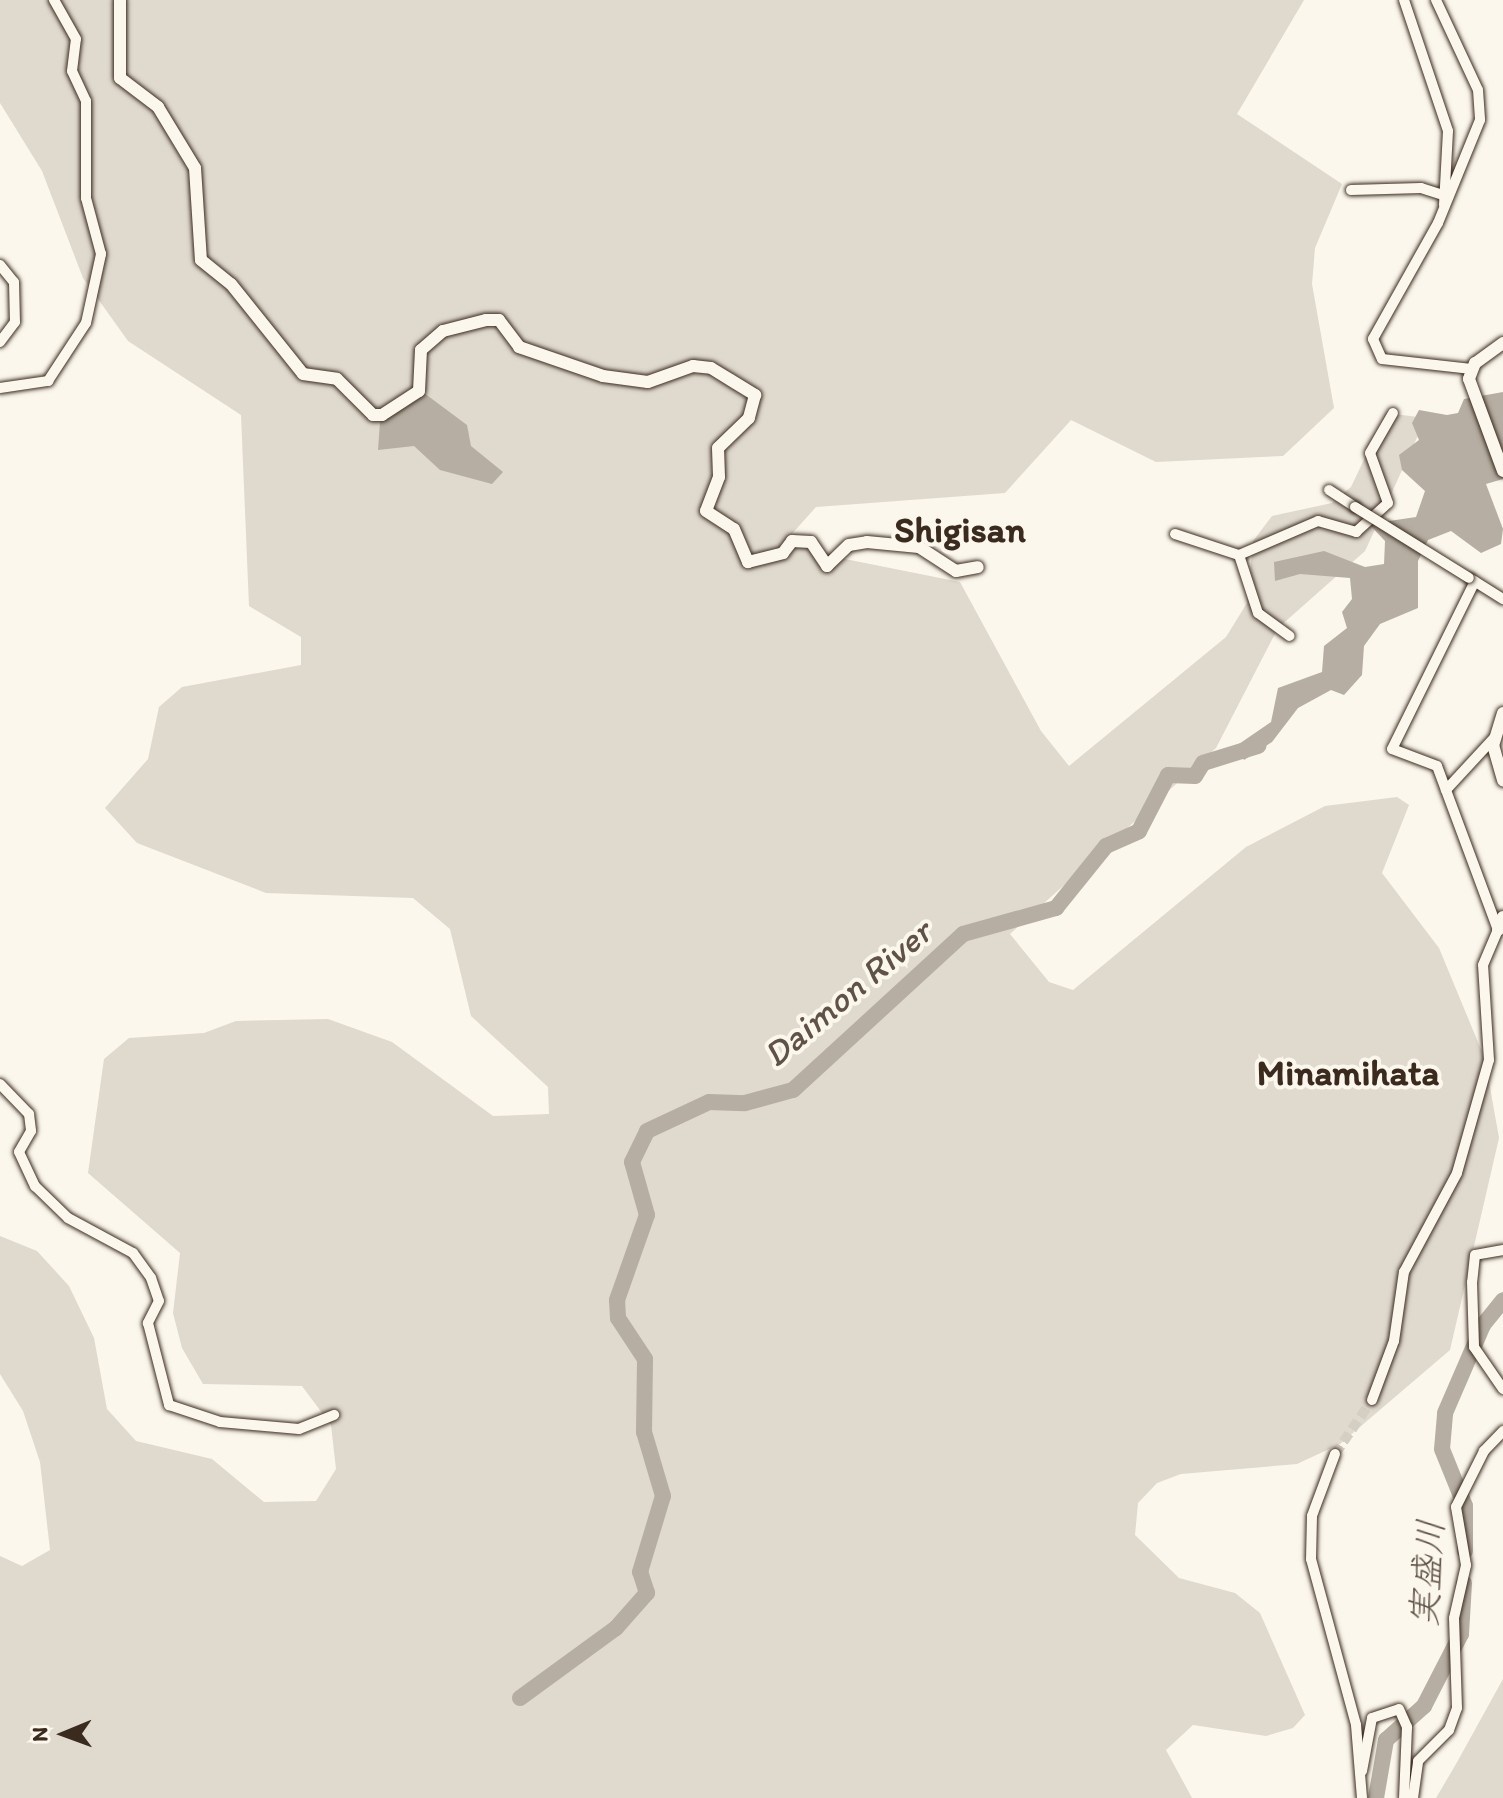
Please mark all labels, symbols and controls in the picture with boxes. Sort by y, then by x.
district label: Shigisan [894,508,1026,552]
water label: Daimon River [754,910,940,1076]
district label: Minamihata [1257,1051,1439,1095]
water label: 実盛川 [1402,1518,1452,1628]
north arrow [24,1694,104,1774]
text: N [26,1727,53,1742]

